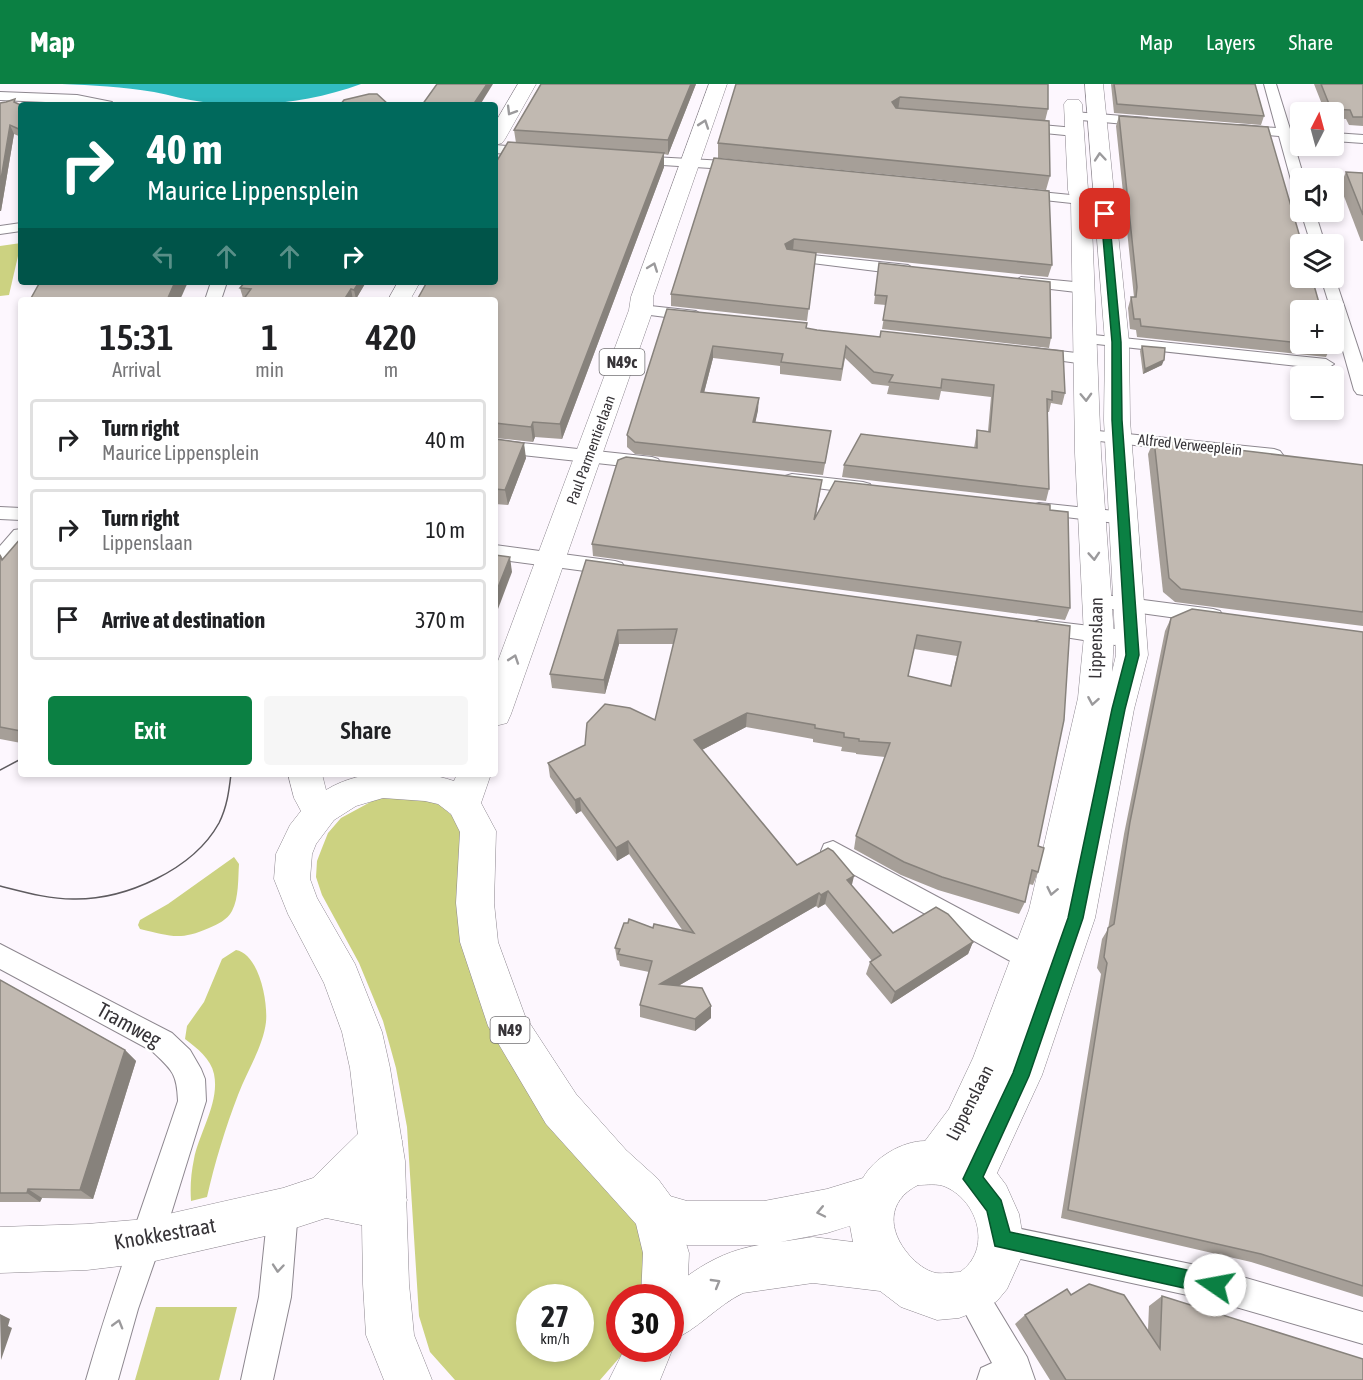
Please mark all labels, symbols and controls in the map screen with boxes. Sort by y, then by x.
text: Map [30,26,75,58]
text: Map [1139,30,1173,54]
text: Layers [1206,30,1256,54]
text: Share [1289,30,1333,54]
north arrow [1290,102,1344,156]
map controls [1290,102,1344,420]
one-way arrow [507,105,519,115]
one-way arrow [697,119,710,130]
text: 40 m [147,125,222,173]
icon: right [48,126,126,204]
one-way arrow [1094,152,1107,162]
button: sound [1290,168,1344,222]
text: Maurice Lippensplein [147,175,359,206]
pin [1079,188,1130,239]
icon: arrive [1088,197,1121,230]
button: layers [1290,234,1344,288]
icon: left [147,240,180,273]
icon: ahead [210,240,243,273]
icon: ahead [273,240,306,273]
icon: right [336,240,369,273]
one-way arrow [646,262,658,273]
button: + [1290,300,1344,354]
text: 15:31 [100,316,174,358]
text: 1 [261,316,278,358]
text: 420 [366,316,416,358]
road number: N49c [600,349,644,375]
text: Arrival [112,358,161,381]
text: min [255,358,284,381]
text: m [384,358,398,381]
button: − [1290,366,1344,420]
street label: Paul Parmentierlaan [563,393,618,507]
one-way arrow [1080,393,1093,402]
text: Turn right [102,415,179,441]
icon: right [51,423,84,456]
text: 40 m [425,427,465,453]
street label: Alfred Verweeplein [1137,431,1243,458]
text: Maurice Lippensplein [102,441,259,464]
text: Turn right [102,505,179,531]
icon: right [51,513,84,546]
text: 10 m [425,517,465,543]
text: Lippenslaan [102,531,193,554]
one-way arrow [1088,552,1101,561]
street label: Lippenslaan [1084,597,1107,679]
icon: arrive [51,603,84,636]
text: Arrive at destination [102,607,265,633]
text: 370 m [415,607,465,633]
one-way arrow [507,654,520,665]
one-way arrow [1087,695,1100,705]
button: Exit [48,696,252,765]
button: Share [264,696,468,765]
one-way arrow [1046,886,1059,896]
street label: Tramweg [93,997,166,1051]
road number: N49 [490,1017,530,1043]
street label: Lippenslaan [942,1062,997,1144]
one-way arrow [816,1205,826,1218]
street label: Knokkestraat [112,1212,218,1254]
position arrow [1183,1253,1247,1317]
one-way arrow [272,1264,285,1273]
one-way arrow [710,1278,720,1290]
speed limit sign: 30 [606,1284,684,1362]
text: 27 [541,1299,569,1333]
one-way arrow [111,1319,123,1330]
text: km/h [540,1330,570,1347]

